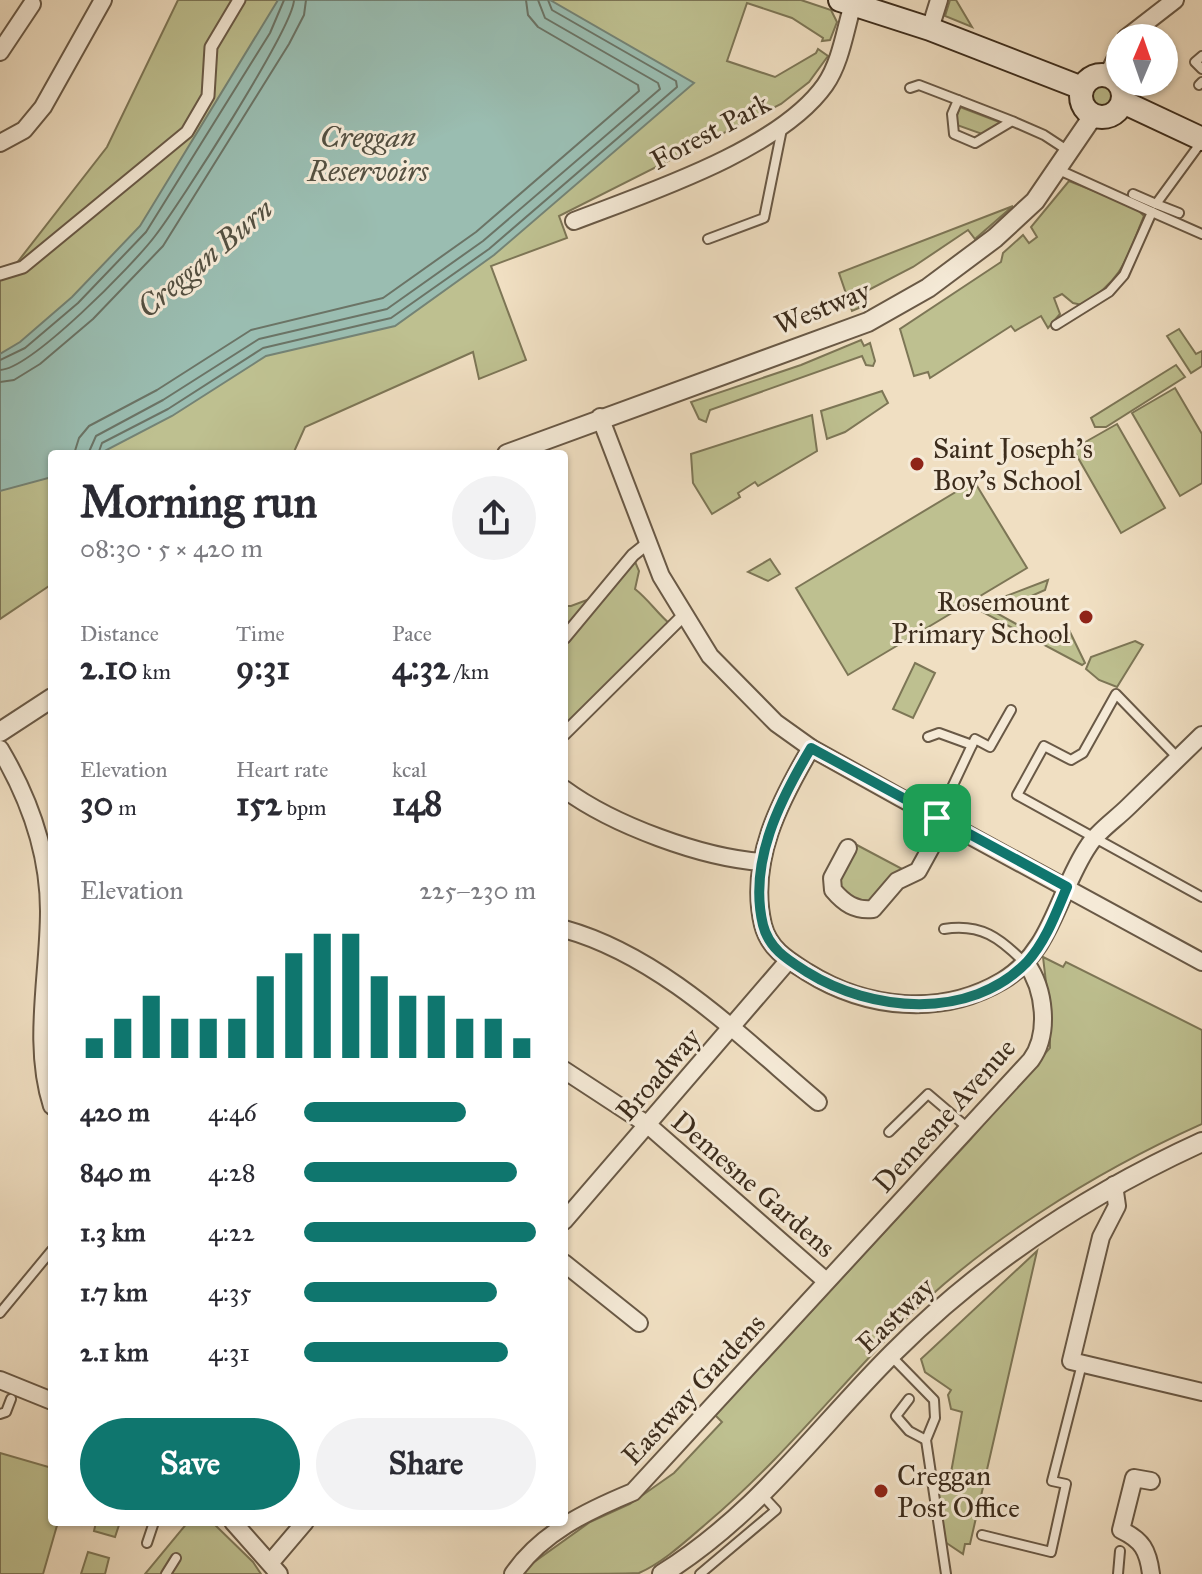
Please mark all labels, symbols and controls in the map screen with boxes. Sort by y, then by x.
north arrow [1106,24,1178,96]
map controls [1106,24,1178,96]
street label: Forest Park [644,85,776,178]
water label: Creggan Reservoirs [307,119,430,189]
water label: Creggan Burn [130,191,281,325]
street label: Westway [769,272,876,342]
place label: Saint Joseph's Boy's School [933,431,1093,498]
marker: Saint Joseph's Boy's School [908,455,926,473]
text: Morning run [80,475,317,529]
button: share [452,476,536,560]
text: 08:30 · 5 × 420 m [80,532,263,564]
place label: Rosemount Primary School [891,584,1070,651]
marker: Rosemount Primary School [1077,608,1095,626]
text: Distance [80,620,159,647]
text: Time [236,620,285,647]
text: Pace [392,620,432,647]
text: 2.10 [80,647,138,688]
text: 9:31 [236,647,290,688]
text: 4:32 [392,647,450,688]
text: km [138,658,171,685]
text: /km [450,658,489,685]
text: Elevation [80,756,167,783]
text: Heart rate [236,756,329,783]
text: kcal [392,756,427,783]
text: 30 [80,783,113,824]
text: 152 [236,783,282,824]
text: 148 [392,783,442,824]
pin [903,784,971,852]
text: m [113,794,137,821]
text: bpm [282,794,327,821]
icon: arrive [915,796,959,840]
text: Elevation [80,874,183,906]
text: 225–230 m [419,874,536,906]
street label: Broadway [609,1020,709,1128]
street label: Demesne Avenue [866,1031,1023,1200]
text: 420 m [80,1096,150,1128]
text: 4:46 [208,1096,257,1128]
street label: Demesne Gardens [665,1104,843,1265]
text: 840 m [80,1156,151,1188]
text: 4:28 [208,1156,256,1188]
text: 1.3 km [80,1216,146,1248]
text: 4:22 [208,1216,255,1248]
street label: Eastway [849,1269,942,1361]
text: 1.7 km [80,1276,148,1308]
text: 4:35 [208,1276,252,1308]
street label: Eastway Gardens [614,1306,773,1472]
text: 2.1 km [80,1336,149,1368]
text: 4:31 [208,1336,250,1368]
button: Save [80,1418,300,1510]
button: Share [316,1418,536,1510]
place label: Creggan Post Office [897,1458,1020,1525]
marker: Creggan Post Office [872,1482,890,1500]

